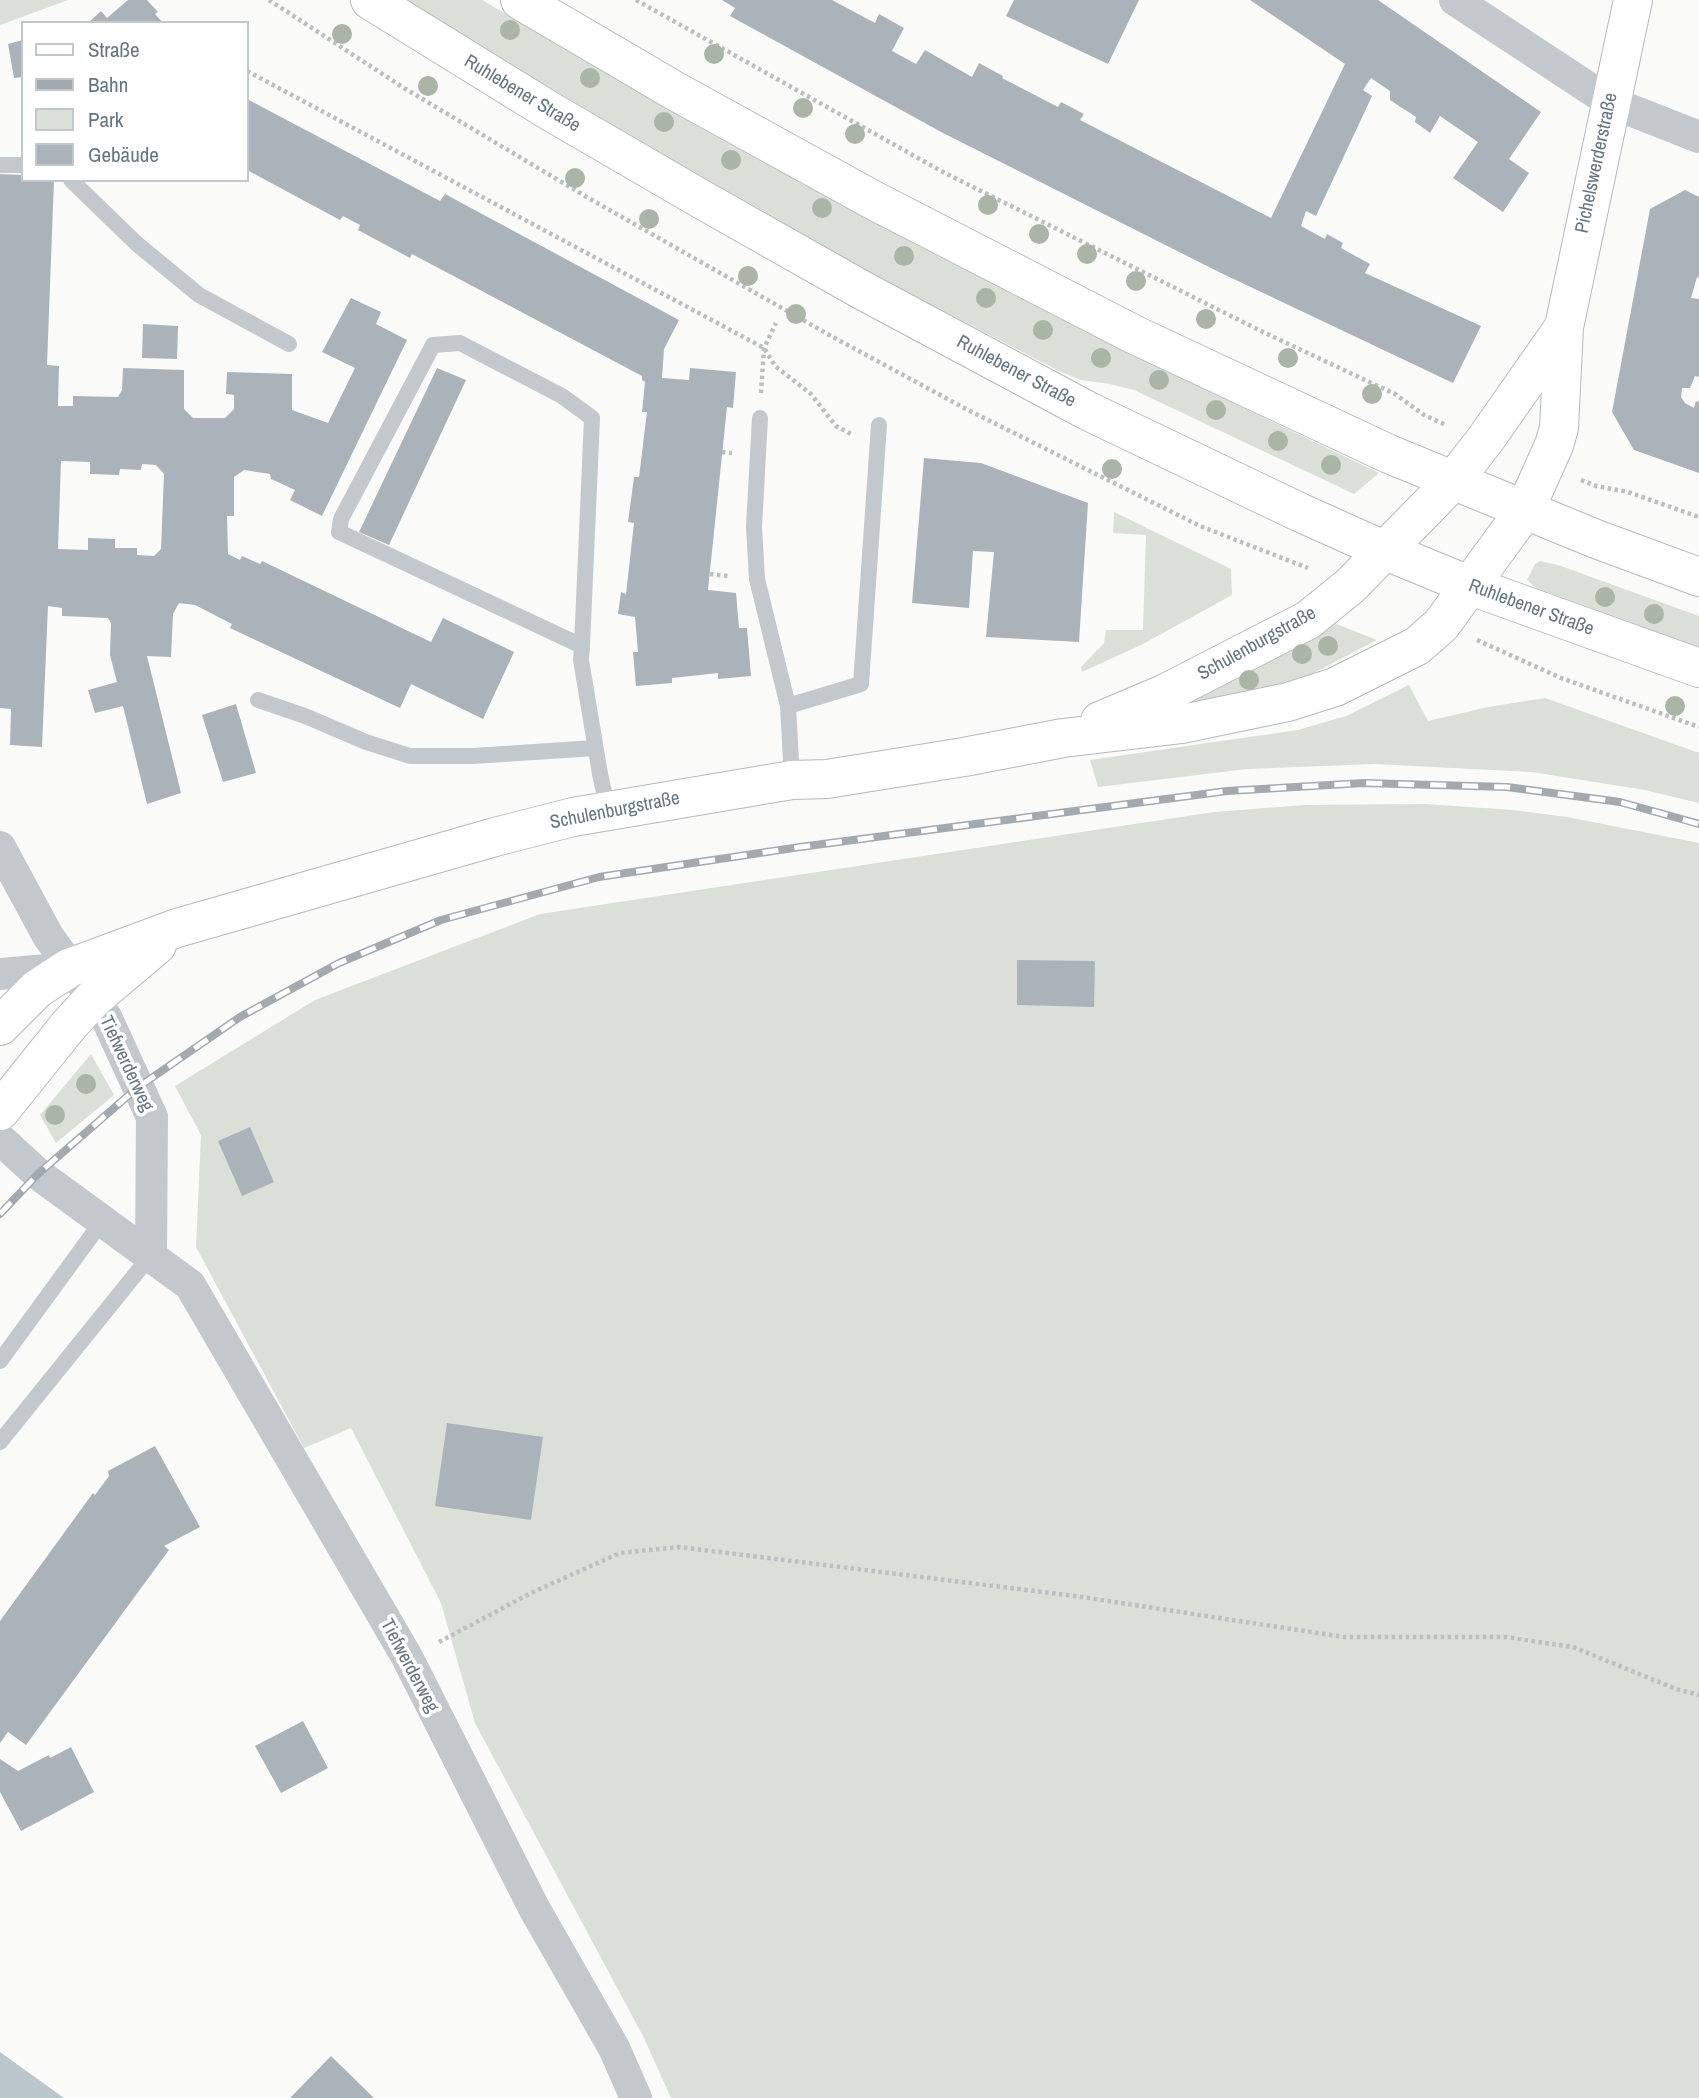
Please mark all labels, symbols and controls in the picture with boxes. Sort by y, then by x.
legend [21,21,248,182]
text: Straße [88,35,140,64]
street label: Ruhlebener Straße [460,50,584,138]
text: Bahn [88,70,128,99]
street label: Pichelswerderstraße [1571,91,1623,235]
text: Park [88,105,123,134]
text: Gebäude [88,140,159,169]
street label: Ruhlebener Straße [953,331,1079,413]
street label: Ruhlebener Straße [1465,575,1597,641]
street label: Schulenburgstraße [1194,602,1320,686]
street label: Schulenburgstraße [548,787,682,835]
street label: Tiefwerderweg [94,1013,158,1115]
street label: Tiefwerderweg [375,1615,443,1717]

